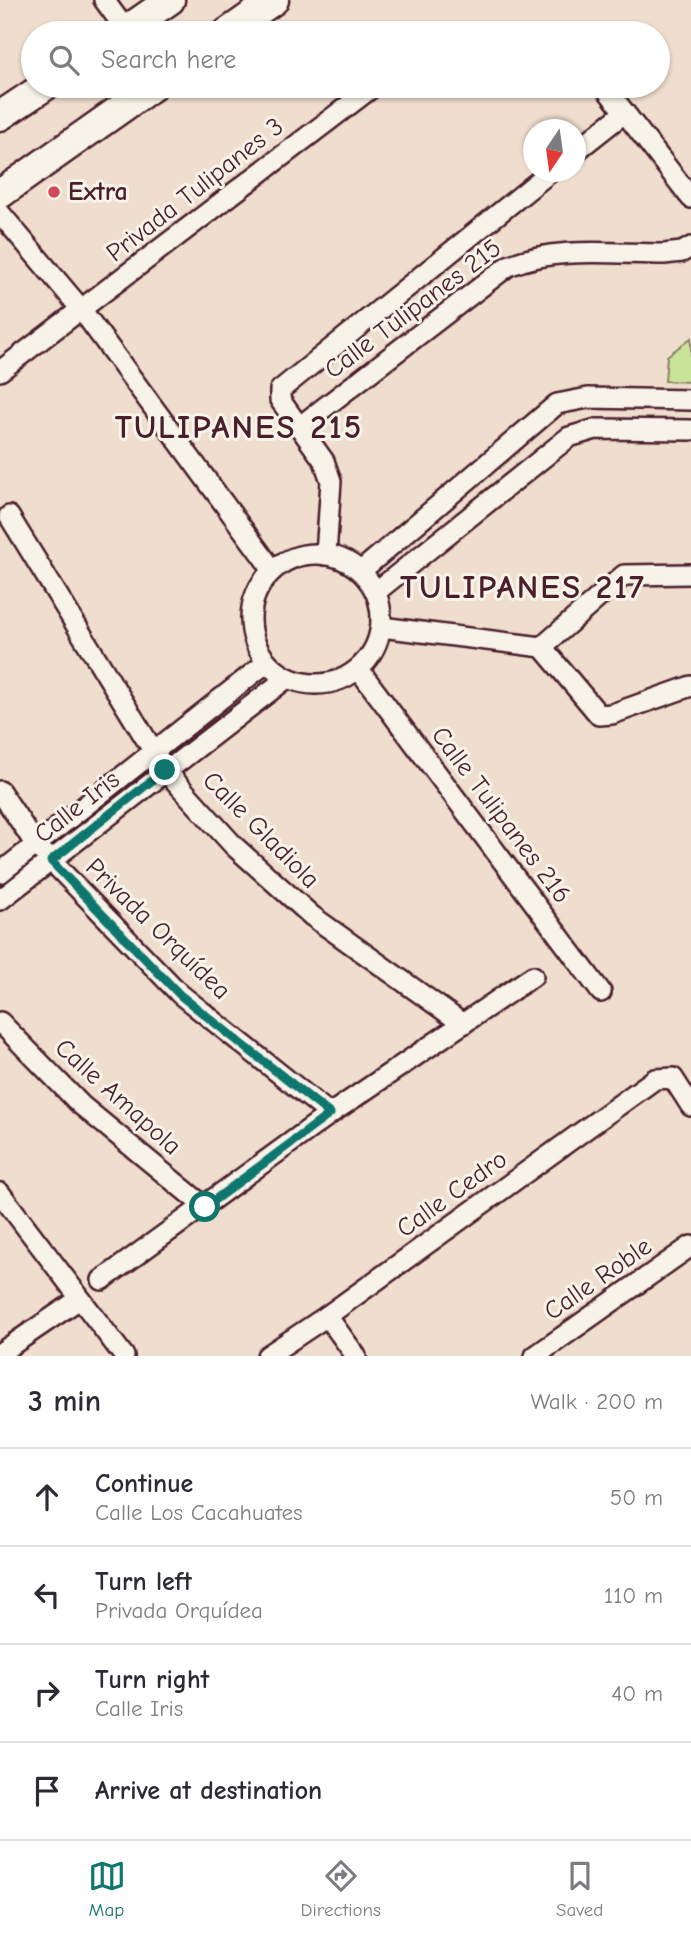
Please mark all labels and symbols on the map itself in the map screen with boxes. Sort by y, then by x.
street label: Privada Tulipanes 3 [101,112,289,268]
north arrow [523,119,586,182]
place label: Extra [68,177,128,207]
marker: Extra [46,184,62,200]
street label: Calle Tulipanes 215 [319,233,507,385]
district label: TULIPANES 215 [115,408,363,446]
district label: TULIPANES 217 [400,568,646,606]
street label: Calle Tulipanes 216 [425,721,577,909]
route end [149,754,180,785]
street label: Calle Iris [28,764,126,850]
street label: Calle Gladiola [196,765,326,895]
street label: Privada Orquídea [79,852,237,1006]
street label: Calle Amapola [49,1033,187,1161]
street label: Calle Cedro [391,1144,513,1244]
route start [189,1191,220,1222]
street label: Calle Roble [539,1231,657,1327]

